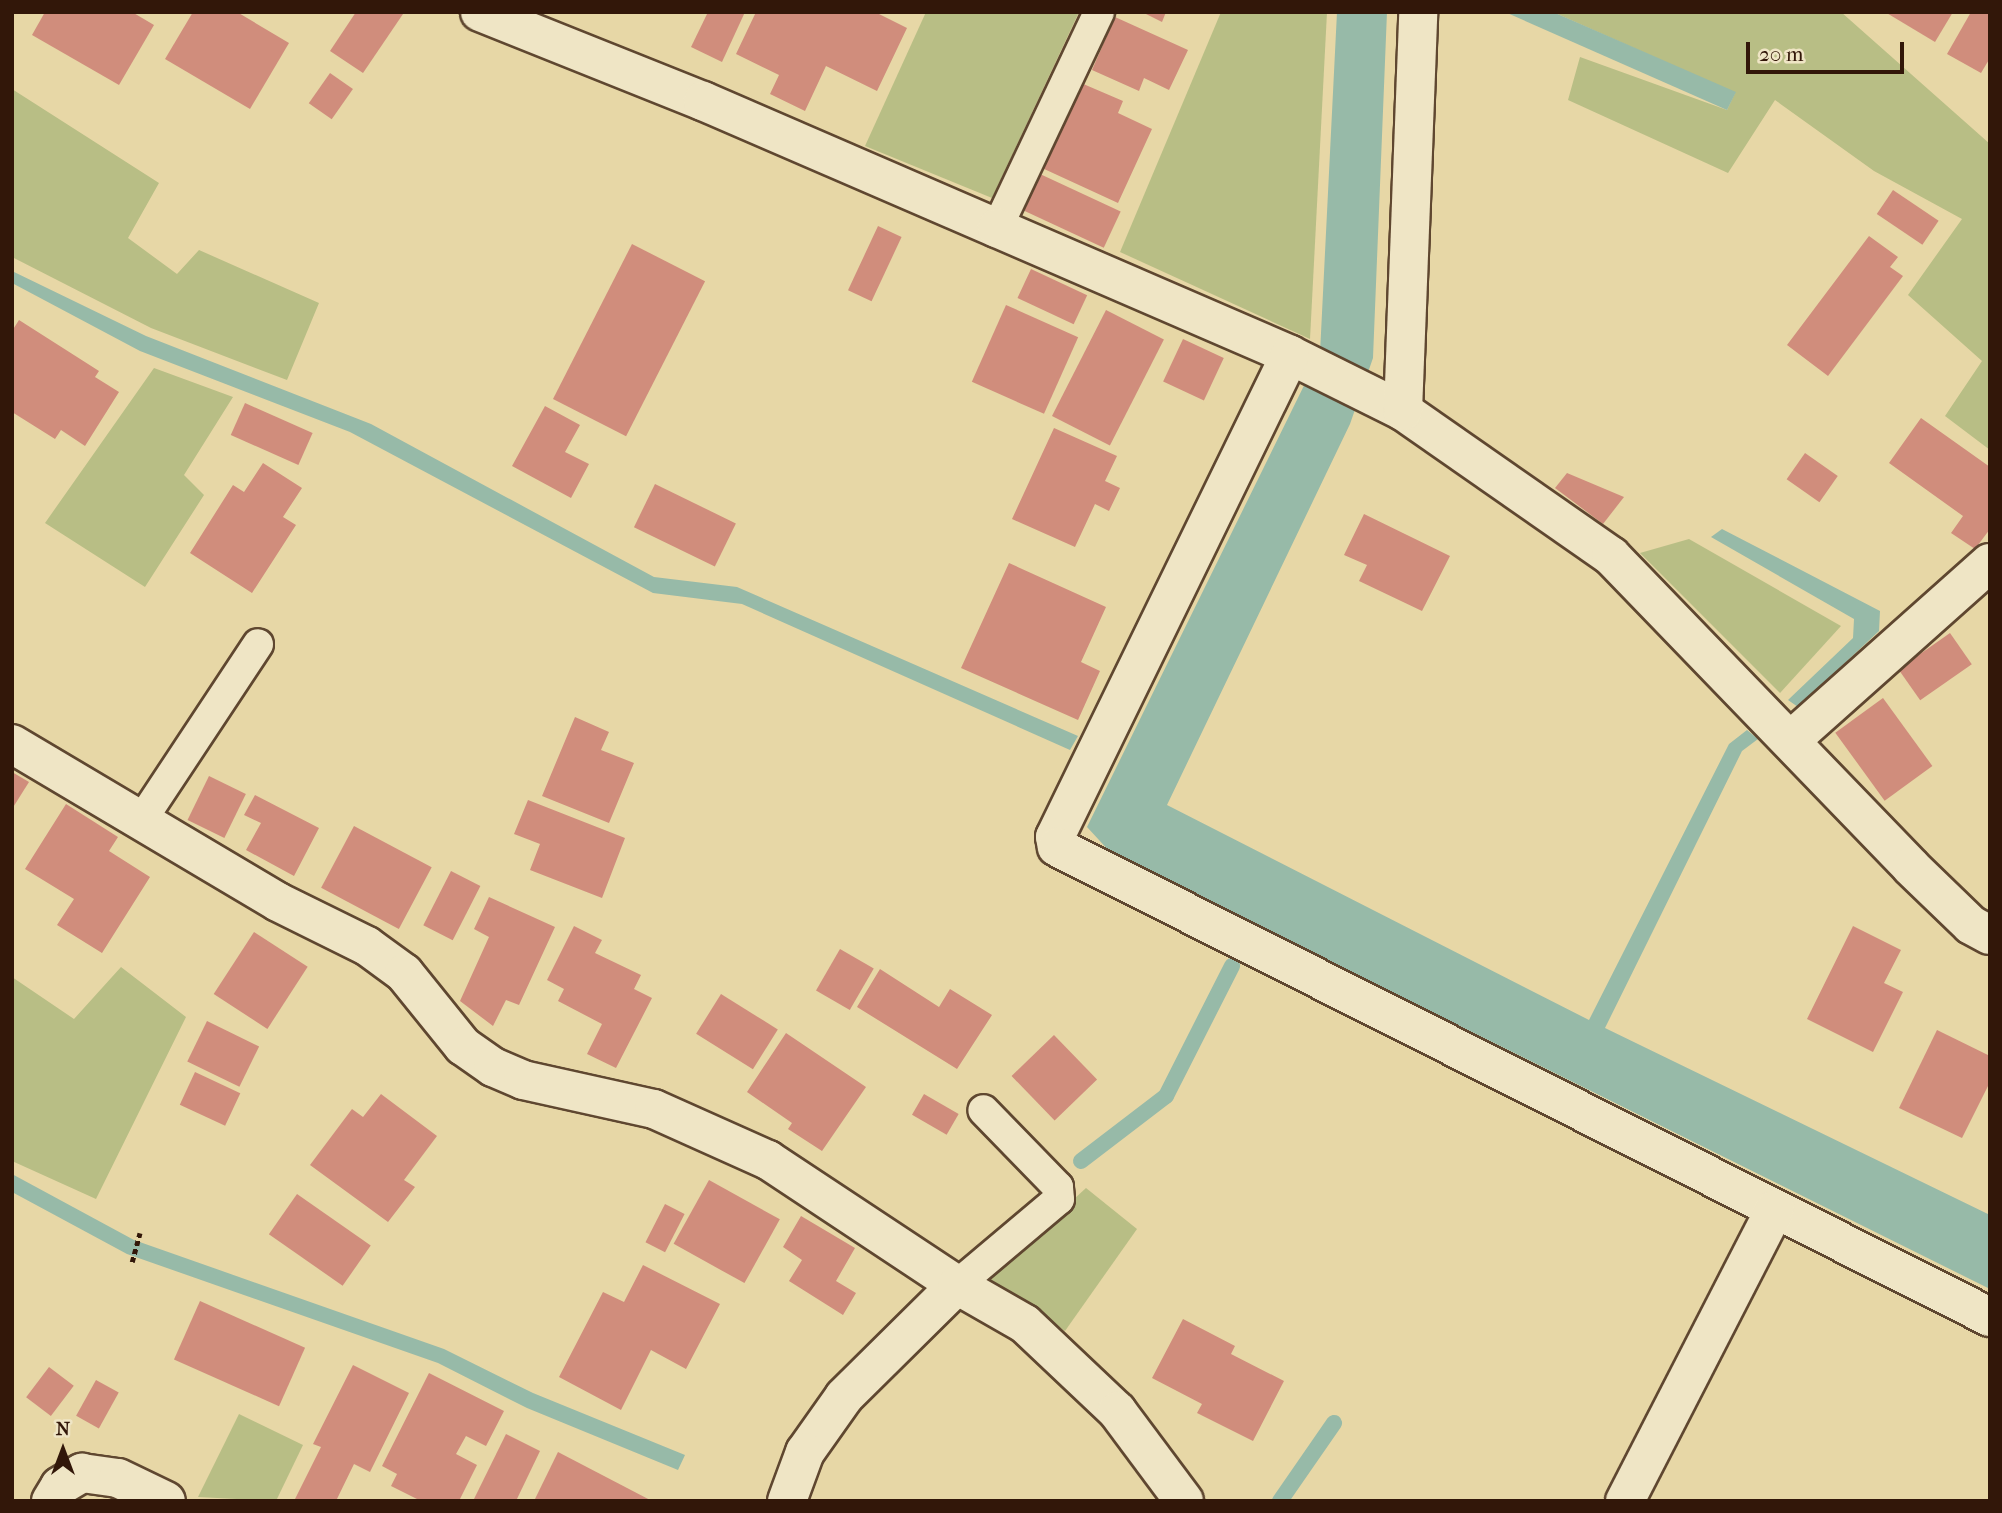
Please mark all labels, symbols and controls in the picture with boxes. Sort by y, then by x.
scale bar [1750,28,1908,72]
text: 20 m [1759,42,1803,66]
north arrow [28,1415,98,1485]
text: N [56,1418,70,1440]

